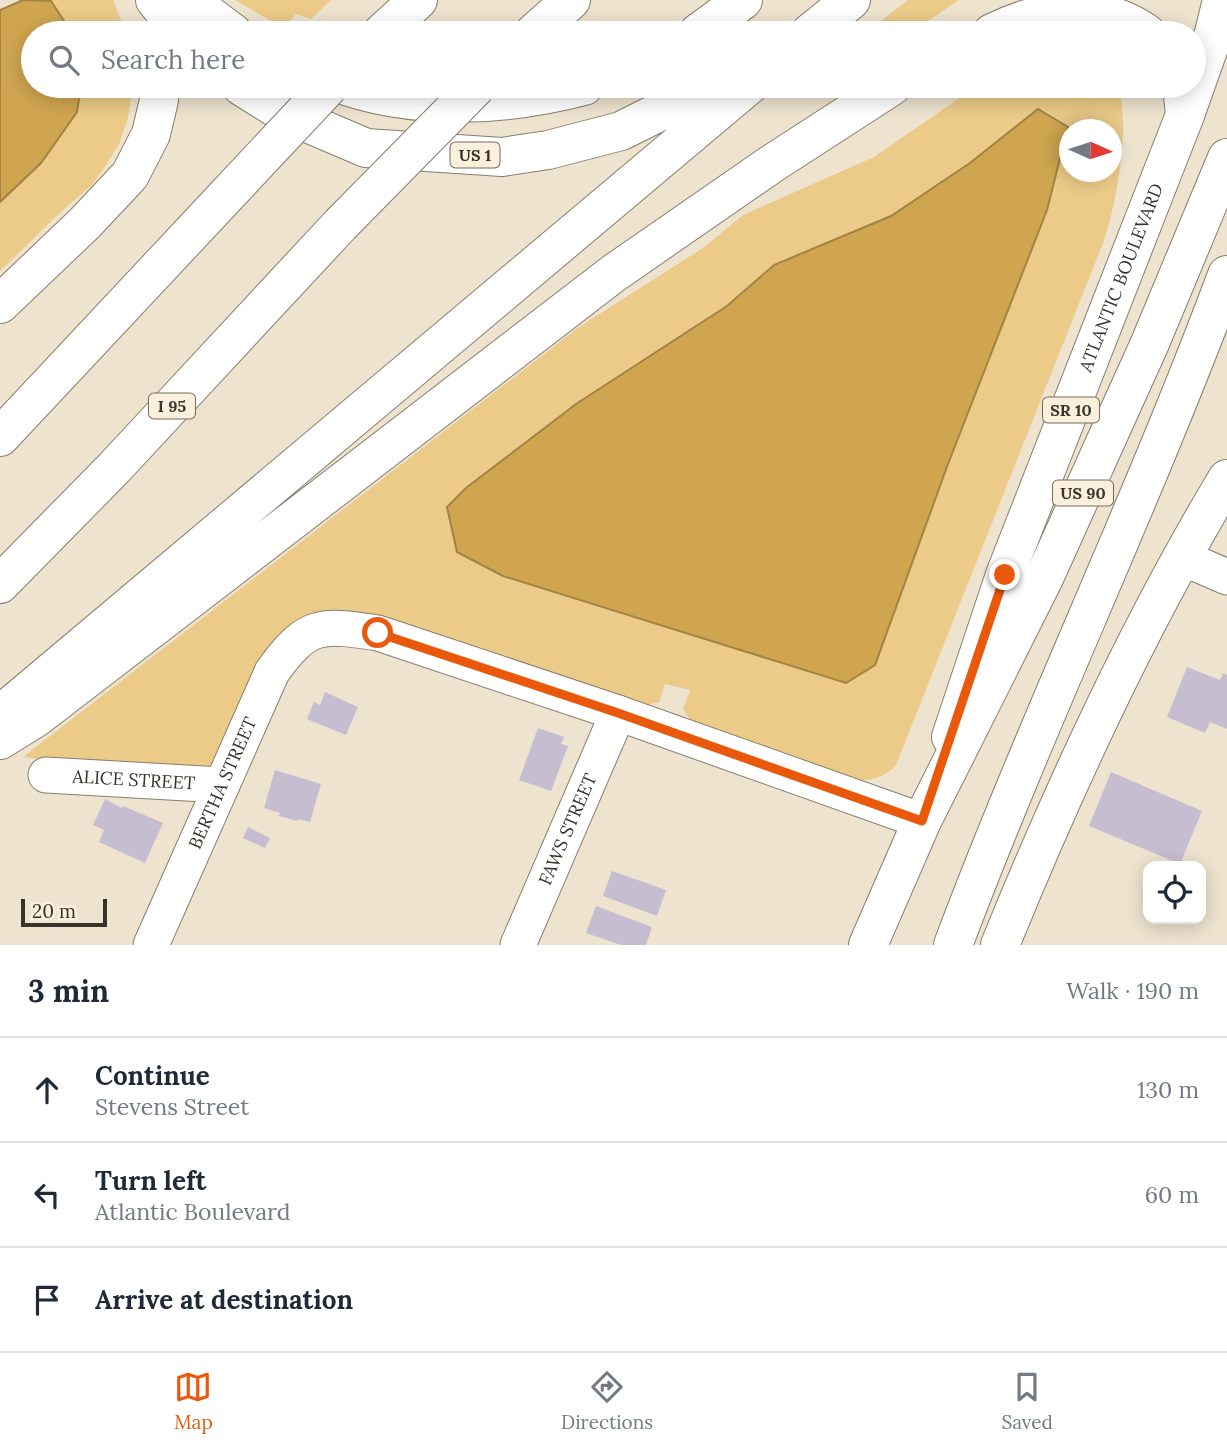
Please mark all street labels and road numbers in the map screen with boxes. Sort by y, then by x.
road number: US 1 [450,142,500,168]
street label: ATLANTIC BOULEVARD [1073,180,1168,376]
road number: I 95 [149,394,195,418]
road number: SR 10 [1043,398,1099,422]
road number: US 90 [1053,480,1113,506]
street label: BERTHA STREET [183,713,262,853]
street label: ALICE STREET [71,764,196,794]
street label: FAWS STREET [533,769,602,889]

